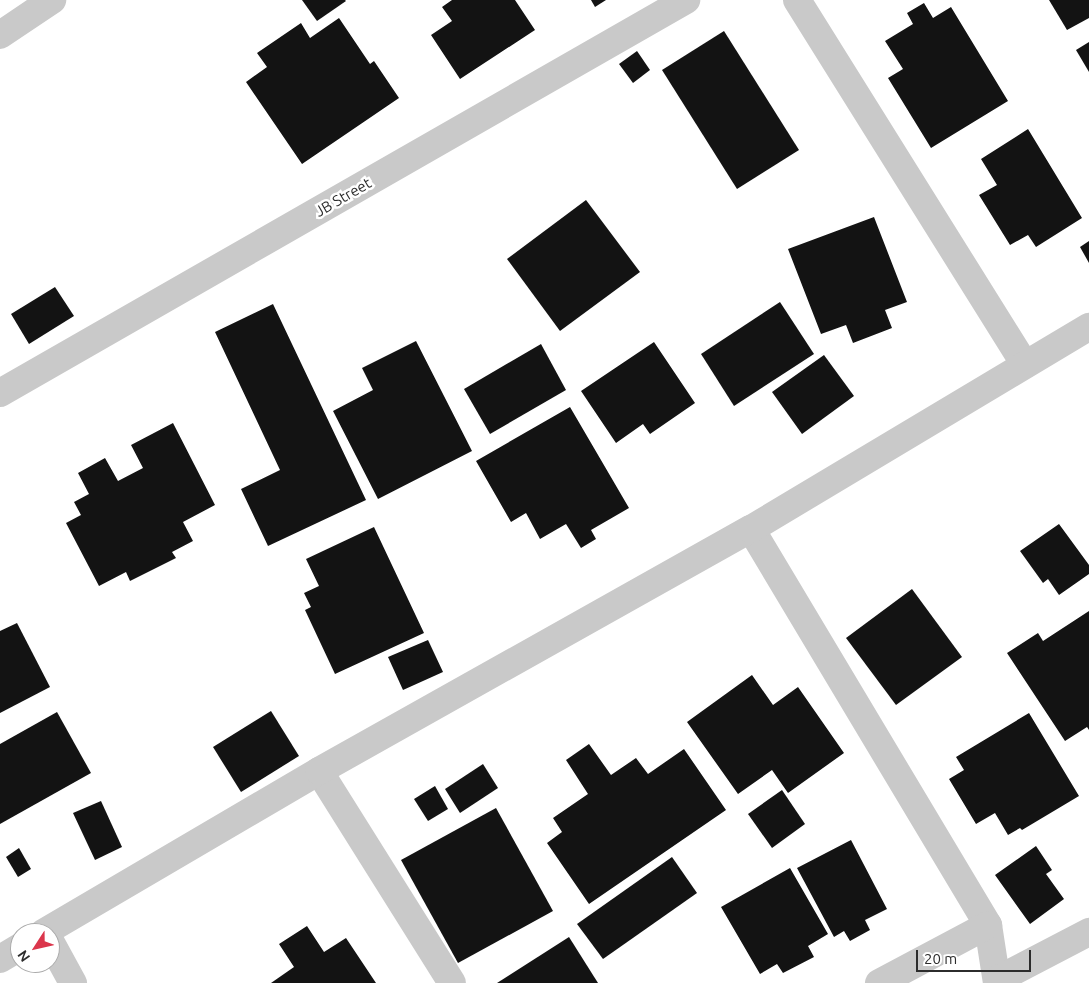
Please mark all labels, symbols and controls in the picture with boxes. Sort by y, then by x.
street label: JB Street [312,174,374,220]
north arrow [10,923,60,973]
scale bar [919,940,1034,972]
text: N [14,947,33,965]
text: 20 m [924,950,957,967]

